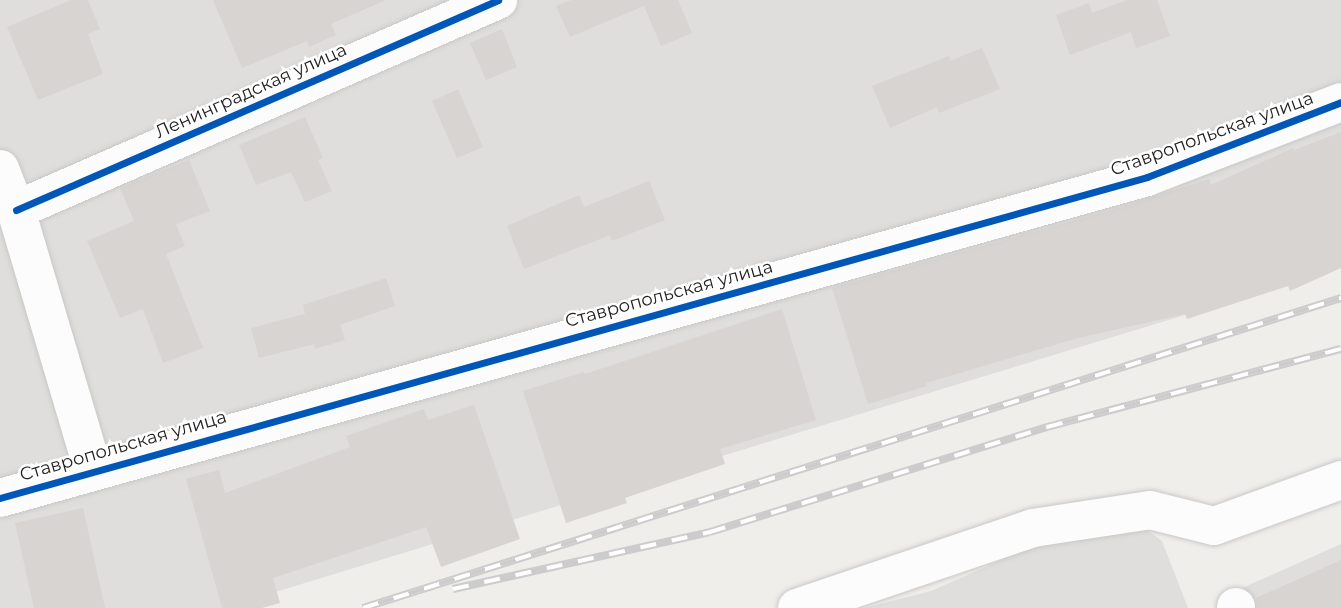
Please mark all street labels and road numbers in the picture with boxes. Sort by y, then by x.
street label: Ленинградская улица [152,39,350,143]
street label: Ставропольская улица [1108,87,1316,181]
street label: Ставропольская улица [563,256,775,332]
street label: Ставропольская улица [17,406,229,486]

